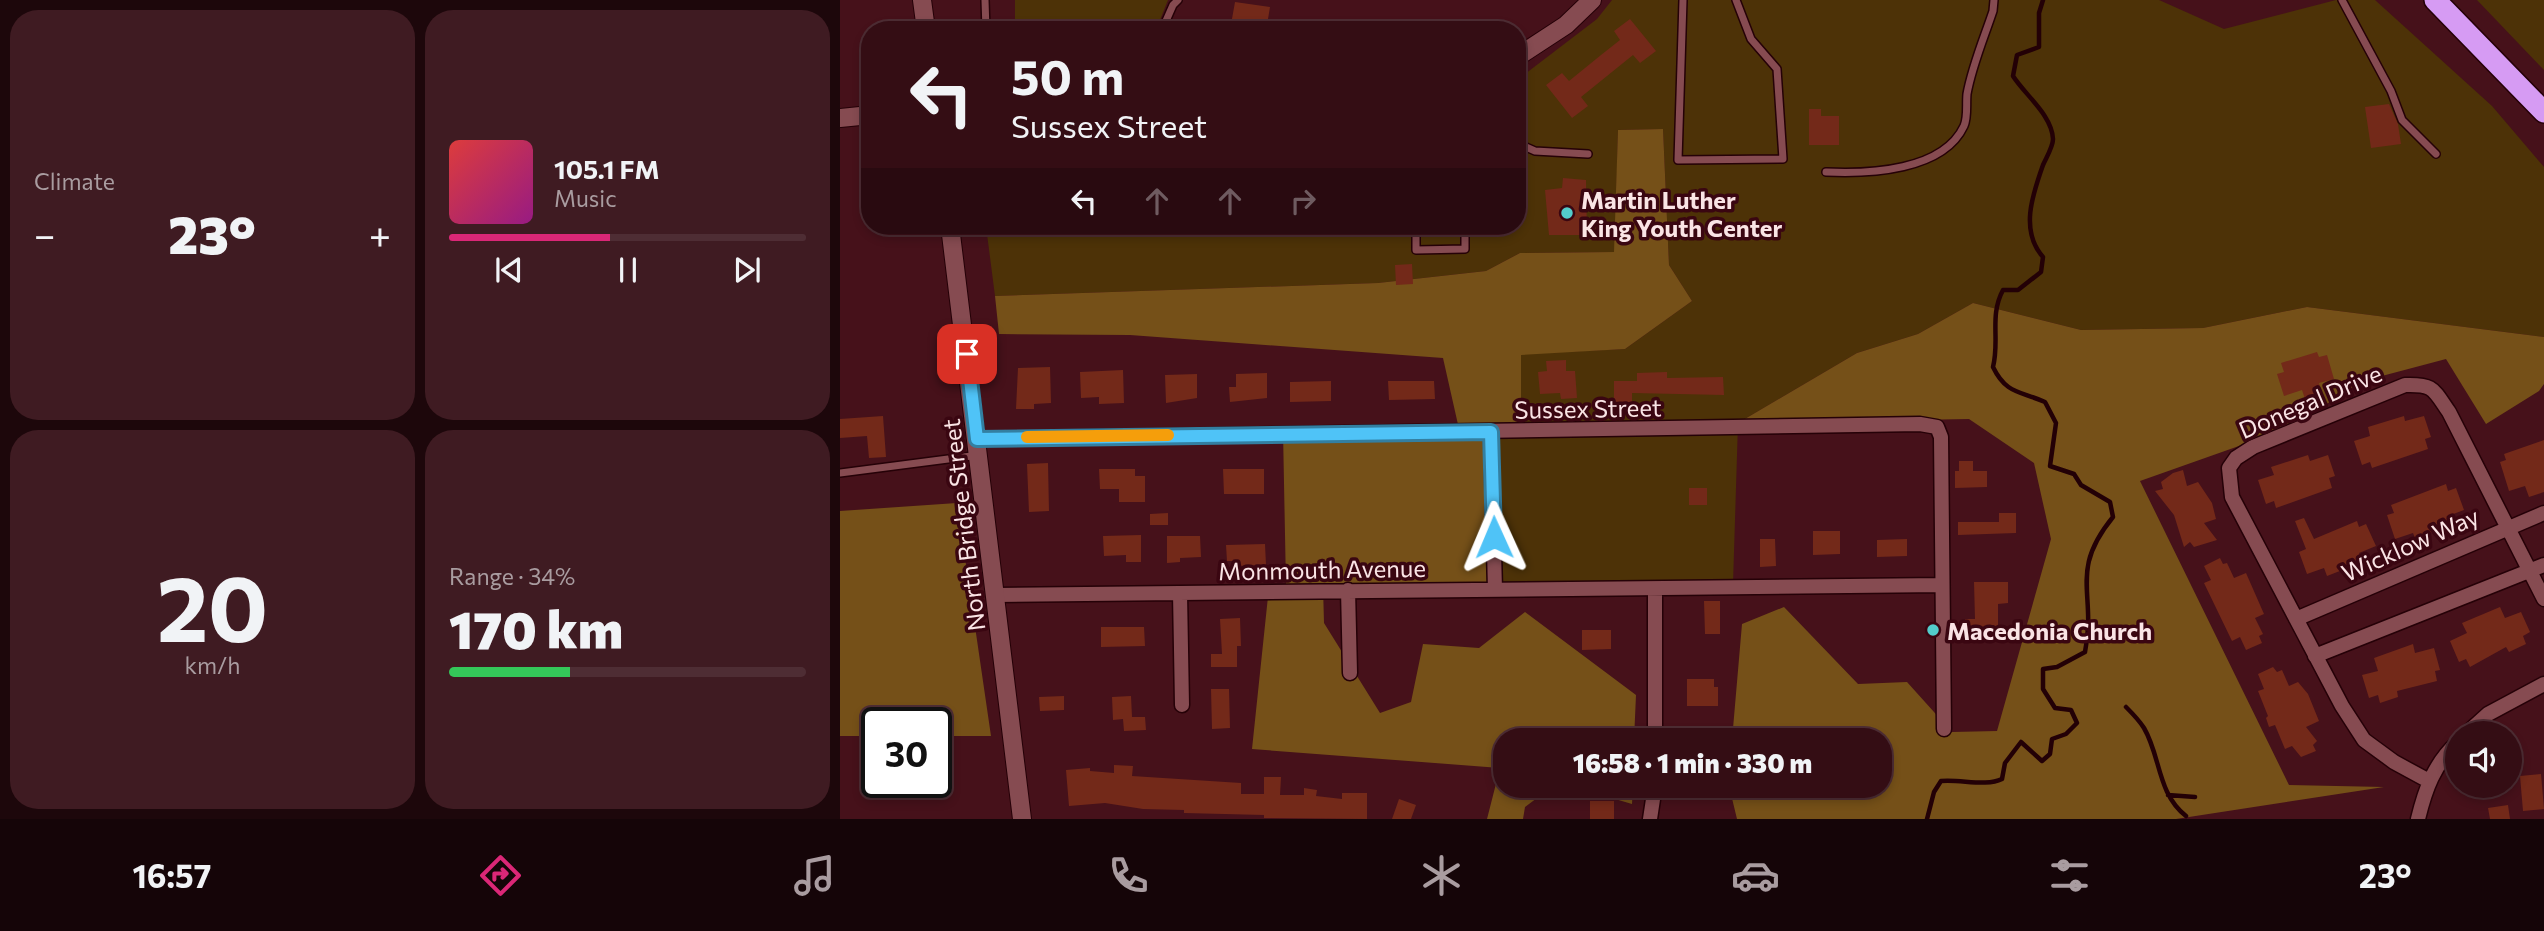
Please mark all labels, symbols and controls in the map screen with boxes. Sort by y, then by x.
text: 50 m [1011,45,1124,105]
icon: left [896,49,987,140]
text: Sussex Street [1011,105,1207,145]
text: 105.1 FM [554,153,660,184]
text: Climate [34,167,115,195]
icon: left [1065,182,1103,220]
icon: ahead [1138,182,1176,220]
icon: ahead [1211,182,1249,220]
icon: right [1284,182,1322,220]
text: Music [554,184,617,212]
place label: Martin Luther King Youth Center [1581,185,1782,242]
text: 23° [168,201,256,265]
marker: Martin Luther King Youth Center [1559,205,1575,221]
text: − [34,210,56,257]
text: + [369,210,391,257]
icon: previous [490,251,528,289]
icon: pause [609,251,647,289]
icon: next [728,251,766,289]
pin [937,324,997,384]
icon: arrive [948,335,986,373]
street label: Donegal Drive [2234,358,2386,444]
street label: Sussex Street [1514,392,1662,424]
street label: North Bridge Street [936,417,990,633]
position arrow [1457,500,1531,574]
street label: Wicklow Way [2337,501,2483,587]
text: 20 [157,549,268,661]
street label: Monmouth Avenue [1218,553,1426,585]
text: Range · 34% [449,562,575,590]
text: 170 km [449,596,623,660]
place label: Macedonia Church [1947,616,2152,645]
marker: Macedonia Church [1925,622,1941,638]
text: km/h [185,651,240,679]
speed limit sign: 30 [861,707,952,798]
map controls [2445,721,2522,798]
button: sound [2445,721,2522,798]
text: 16:58 · 1 min · 330 m [1573,747,1812,778]
icon: directions [476,851,525,900]
icon: music [790,851,839,900]
icon: phone [1104,851,1153,900]
icon: climate [1417,851,1466,900]
icon: car [1731,851,1780,900]
icon: filters [2045,851,2094,900]
text: 16:57 [132,855,211,895]
text: 23° [2359,855,2412,895]

